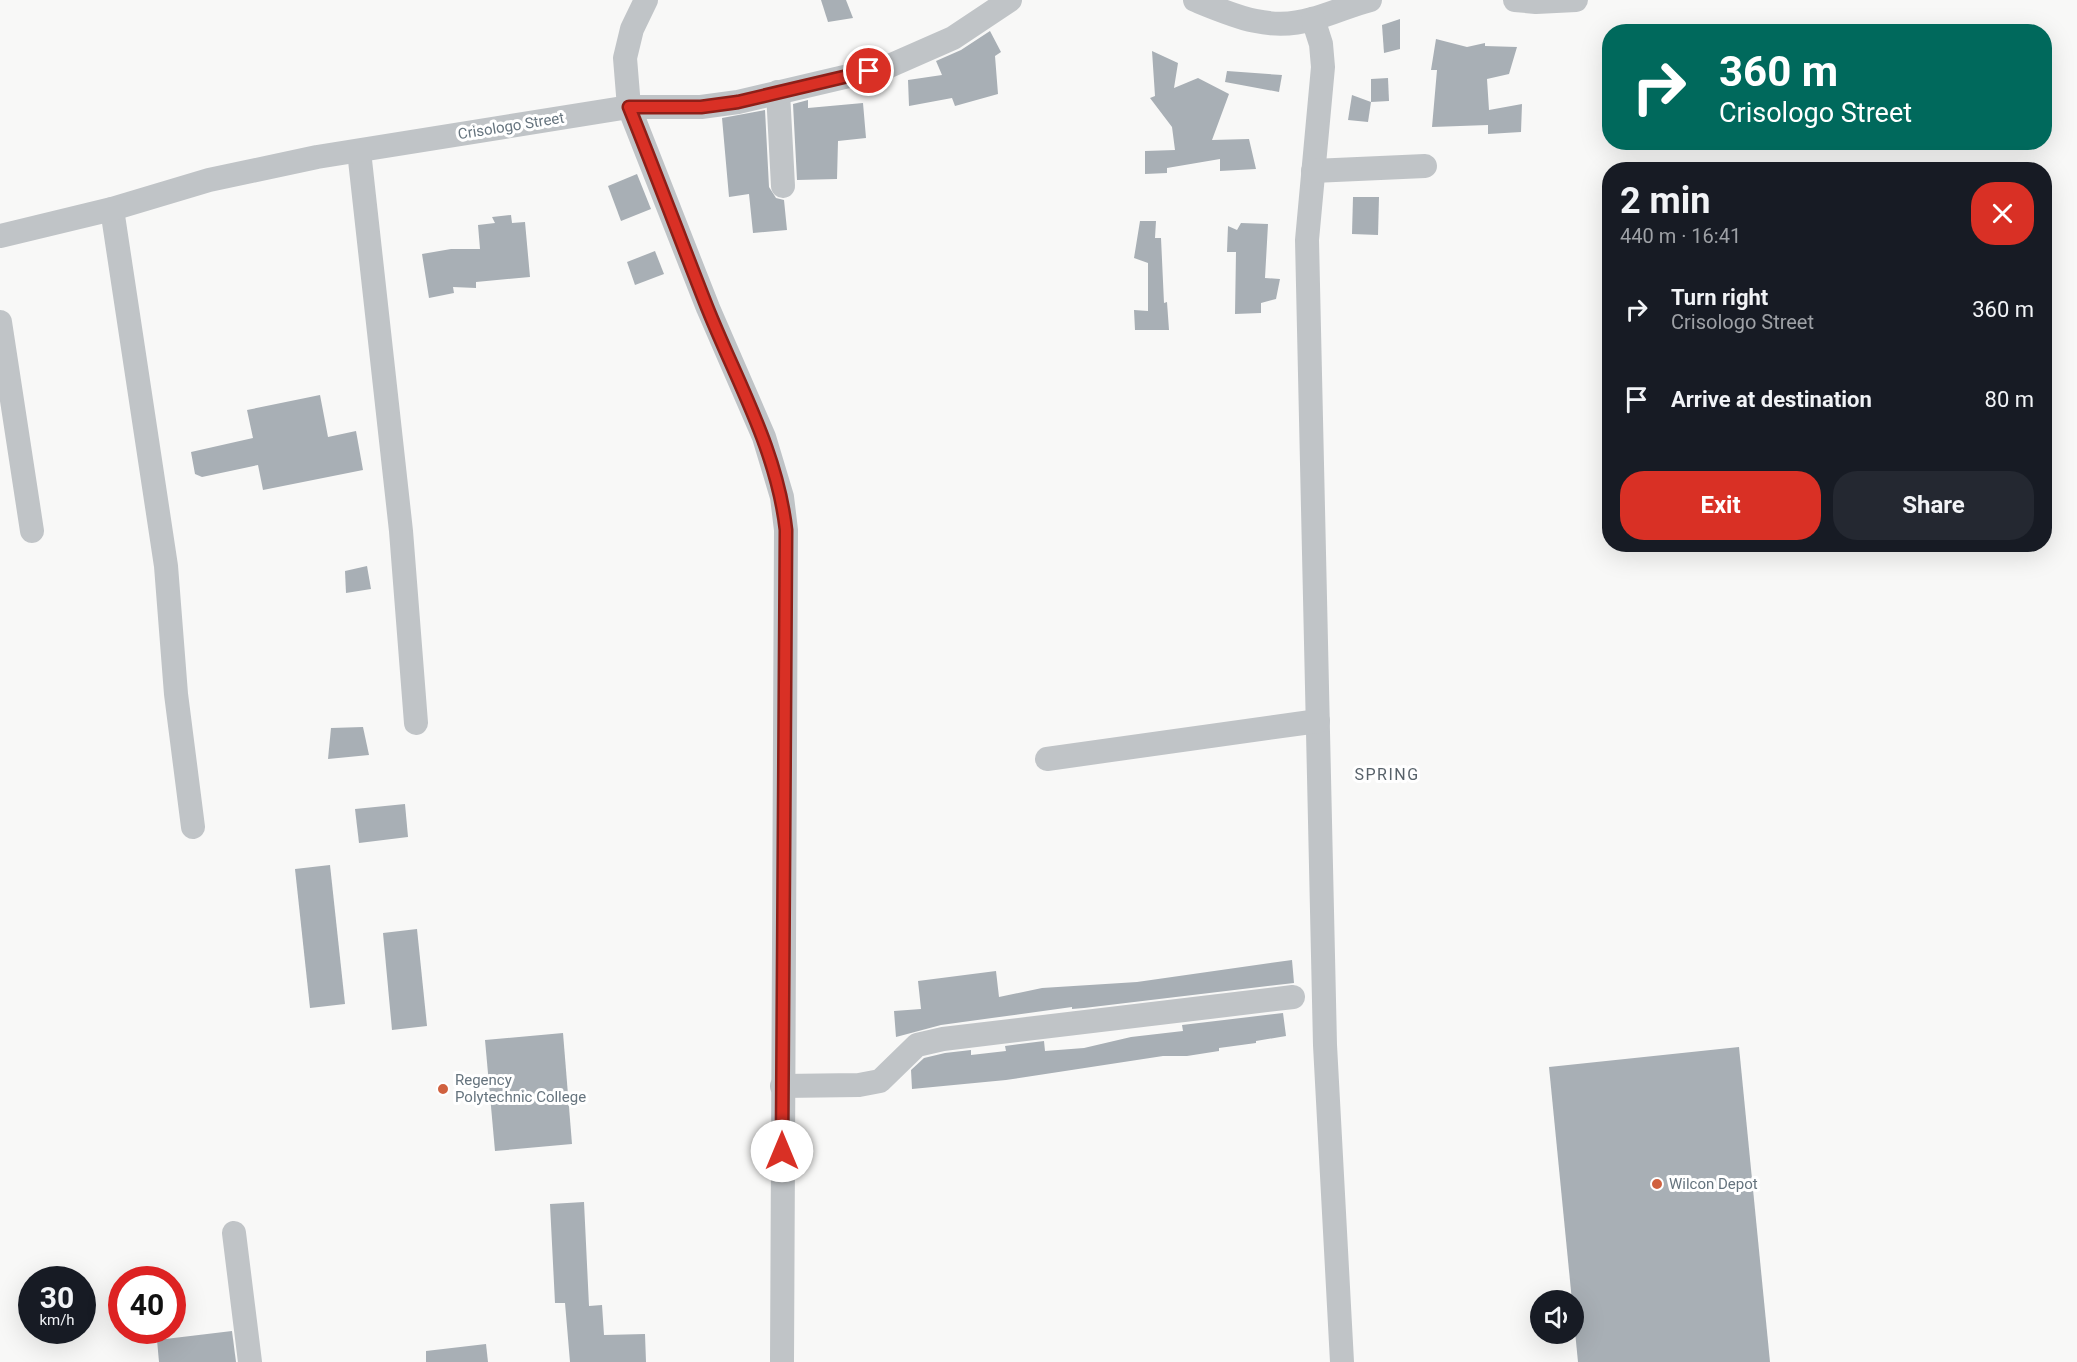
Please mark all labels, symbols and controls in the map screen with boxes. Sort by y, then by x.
pin [843,45,894,96]
text: 360 m [1719,47,1838,96]
icon: right [1620,48,1698,126]
icon: arrive [852,54,885,87]
text: Crisologo Street [1719,97,1912,129]
street label: Crisologo Street [457,109,565,143]
text: 2 min [1620,180,1711,222]
button: close [1971,182,2034,245]
text: 440 m · 16:41 [1620,224,1741,248]
text: Turn right [1671,285,1768,310]
icon: right [1620,293,1653,326]
text: 360 m [1972,297,2034,322]
text: Crisologo Street [1671,310,1814,334]
icon: arrive [1620,383,1653,416]
text: Arrive at destination [1671,387,1872,412]
text: 80 m [1985,387,2034,412]
button: Exit [1620,471,1821,540]
button: Share [1833,471,2034,540]
district label: SPRING [1354,765,1420,784]
place label: Regency Polytechnic College [455,1071,586,1106]
marker: Regency Polytechnic College [436,1082,450,1096]
position arrow [750,1119,814,1183]
place label: Wilcon Depot [1669,1175,1758,1193]
marker: Wilcon Depot [1650,1177,1664,1191]
speed limit sign: 40 [108,1266,186,1344]
text: 30 [40,1280,74,1315]
map controls [1530,1290,1584,1344]
button: sound [1530,1290,1584,1344]
text: km/h [39,1311,75,1329]

